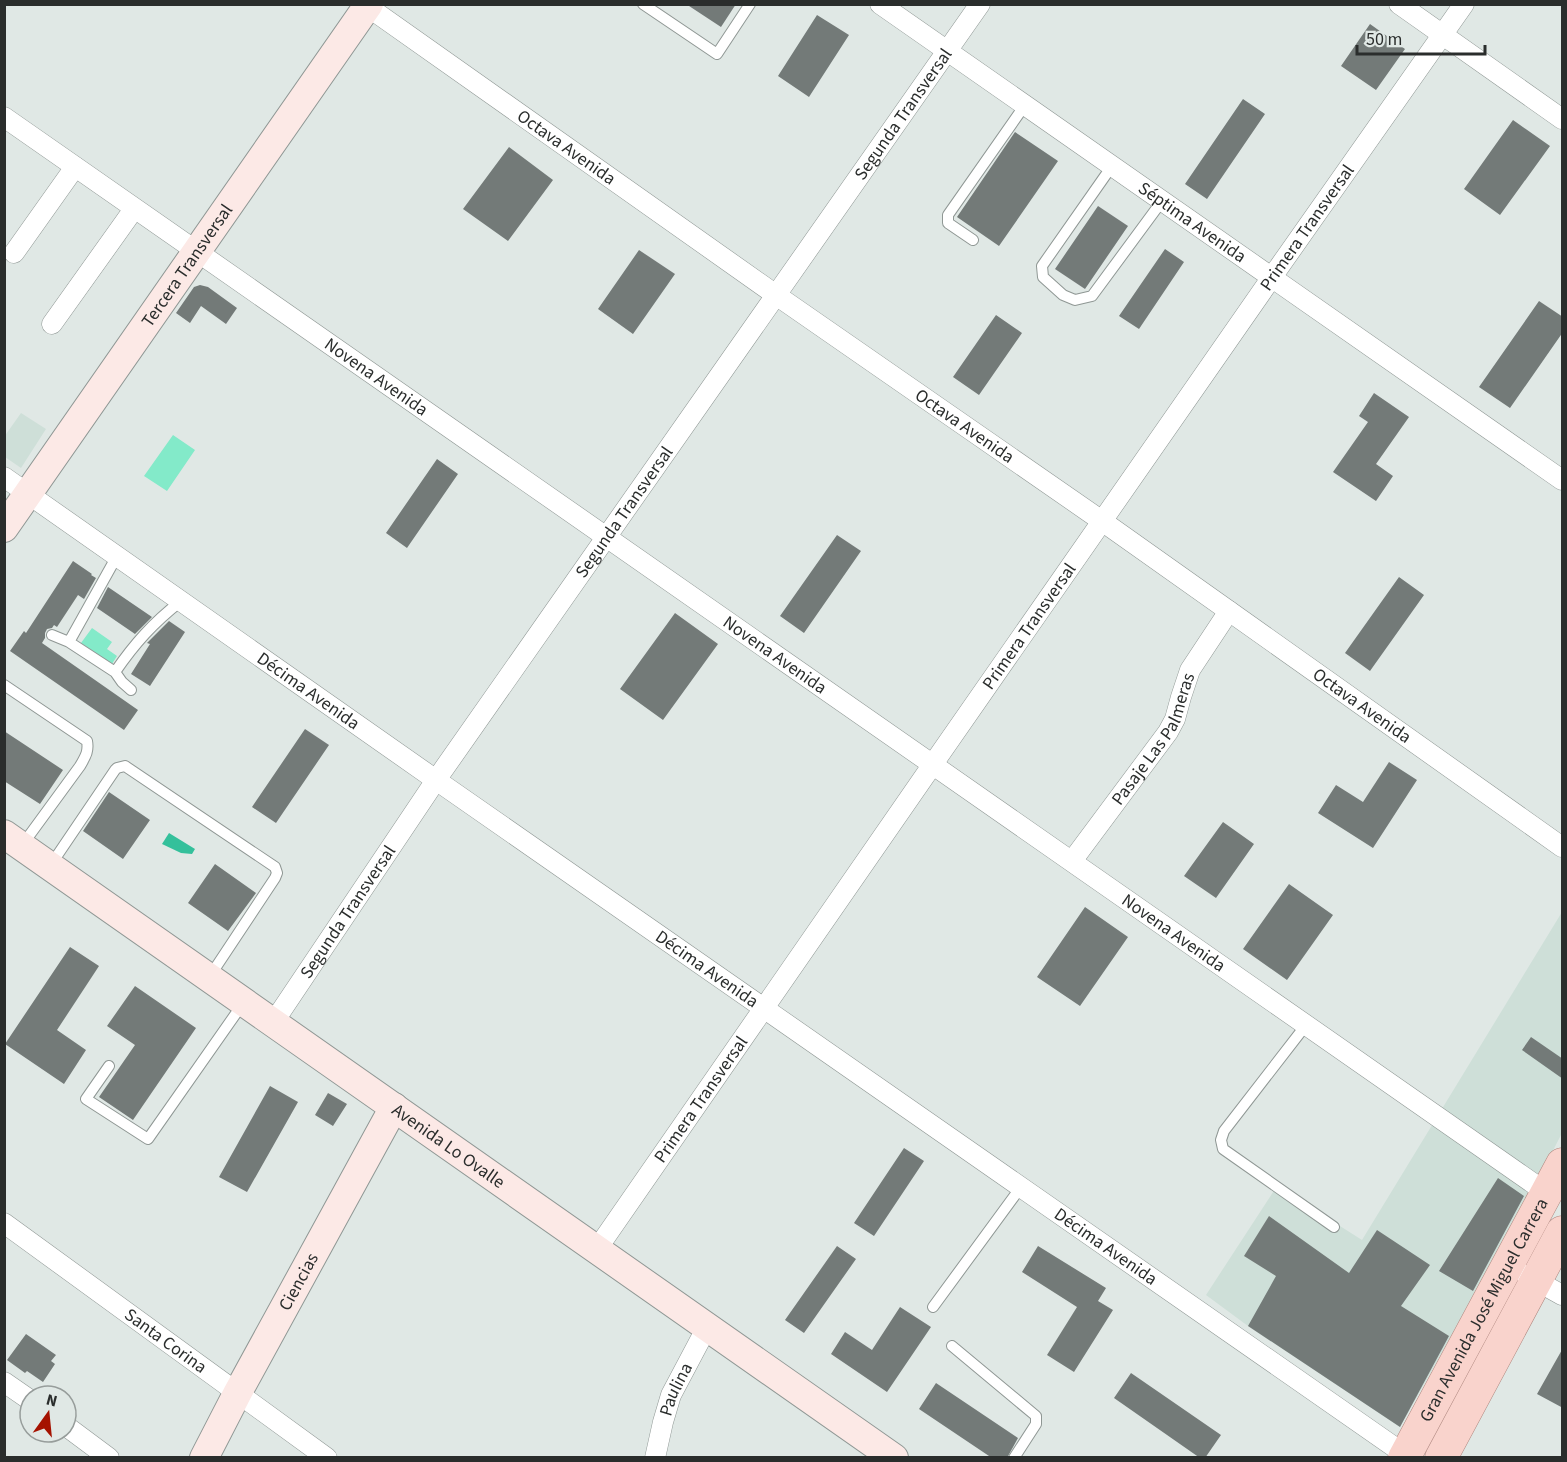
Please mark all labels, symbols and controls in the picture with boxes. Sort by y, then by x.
scale bar [1357,18,1484,56]
text: 50 m [1366,27,1402,52]
street label: Segunda Transversal [848,43,958,185]
street label: Octava Avenida [512,103,621,191]
street label: Primera Transversal [1254,159,1360,296]
street label: Séptima Avenida [1133,176,1252,269]
street label: Tercera Transversal [135,199,238,332]
street label: Novena Avenida [319,332,433,422]
street label: Octava Avenida [910,383,1019,469]
street label: Segunda Transversal [569,441,679,583]
street label: Primera Transversal [976,558,1082,694]
street label: Novena Avenida [718,610,832,700]
street label: Décima Avenida [252,646,365,735]
street label: Octava Avenida [1308,662,1417,749]
street label: Pasaje Las Palmeras [1105,669,1201,810]
street label: Segunda Transversal [294,840,401,983]
street label: Novena Avenida [1117,888,1231,978]
street label: Décima Avenida [650,924,764,1013]
street label: Primera Transversal [648,1031,753,1168]
street label: Avenida Lo Ovalle [387,1097,510,1194]
street label: Gran Avenida José Miguel Carrera [1413,1194,1554,1426]
street label: Décima Avenida [1049,1202,1163,1291]
street label: Ciencias [272,1248,324,1315]
street label: Santa Corina [119,1302,212,1379]
street label: Paulina [653,1358,698,1419]
north arrow [18,1384,78,1444]
text: N [44,1388,60,1412]

